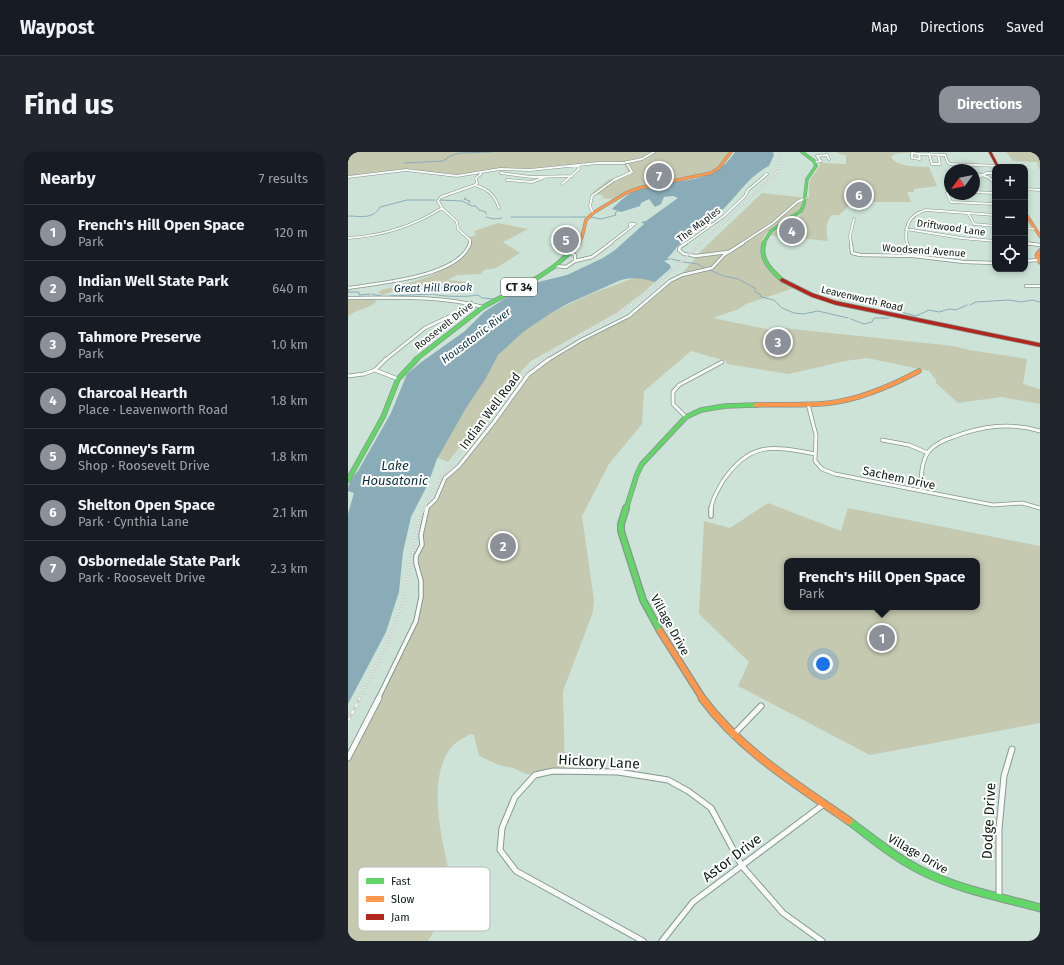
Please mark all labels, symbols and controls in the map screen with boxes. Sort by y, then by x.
text: Waypost [20,16,94,39]
text: Map [871,19,898,36]
text: Directions [920,19,984,36]
text: Saved [1006,19,1044,36]
button: Directions [939,86,1040,123]
text: Find us [24,88,114,121]
pin: 7 [646,161,672,191]
north arrow [944,164,980,200]
map controls [992,164,1028,272]
button: + [992,164,1028,200]
text: Nearby [40,168,95,189]
text: 7 results [259,171,308,186]
pin: 6 [846,180,872,210]
button: − [992,200,1028,236]
street label: The Maples [675,205,723,245]
text: French's Hill Open Space [78,216,244,234]
pin: 4 [779,216,805,246]
street label: Driftwood Lane [916,217,986,239]
text: 1 [50,225,56,240]
text: 120 m [274,225,308,240]
pin: 5 [553,225,579,255]
text: Park [78,234,104,249]
button: locate [992,236,1028,272]
street label: Woodsend Avenue [882,242,966,260]
text: Indian Well State Park [78,272,229,290]
road number: CT 34 [501,278,537,296]
text: 2 [50,281,56,296]
text: 640 m [272,281,308,296]
water label: Great Hill Brook [394,281,472,295]
street label: Leavenworth Road [820,284,904,314]
text: Park [78,290,104,305]
street label: Roosevelt Drive [412,300,476,352]
water label: Housatonic River [439,305,514,366]
pin: 3 [765,327,791,357]
text: Tahmore Preserve [78,328,201,346]
text: 3 [50,337,56,352]
text: 1.0 km [271,337,308,352]
text: Park [78,346,104,361]
street label: Indian Well Road [457,370,523,452]
text: Charcoal Hearth [78,384,187,402]
text: 4 [49,393,57,408]
text: 1.8 km [271,393,308,408]
text: Place · Leavenworth Road [78,402,228,417]
text: McConney's Farm [78,440,195,458]
text: 5 [50,449,56,464]
text: 1.8 km [271,449,308,464]
text: Shop · Roosevelt Drive [78,458,210,473]
water label: Lake Housatonic [362,458,429,488]
street label: Sachem Drive [861,463,937,493]
text: Shelton Open Space [78,496,215,514]
text: 6 [49,505,57,520]
text: 2.1 km [273,505,308,520]
text: Park · Cynthia Lane [78,514,189,529]
pin: 2 [490,531,516,561]
text: Osbornedale State Park [78,552,240,570]
popup [784,558,980,610]
text: 7 [50,561,56,576]
text: 2.3 km [271,561,308,576]
text: French's Hill Open Space [799,568,965,586]
text: Park · Roosevelt Drive [78,570,205,585]
text: Park [799,586,824,601]
street label: Village Drive [648,592,692,658]
pin: 1 [869,623,895,653]
your location [813,654,833,674]
street label: Hickory Lane [558,751,640,773]
street label: Dodge Drive [979,782,999,860]
street label: Astor Drive [699,830,765,886]
street label: Village Drive [885,831,951,877]
legend [358,867,490,931]
text: Fast [391,875,411,888]
text: Slow [391,893,415,906]
text: Jam [391,911,410,924]

